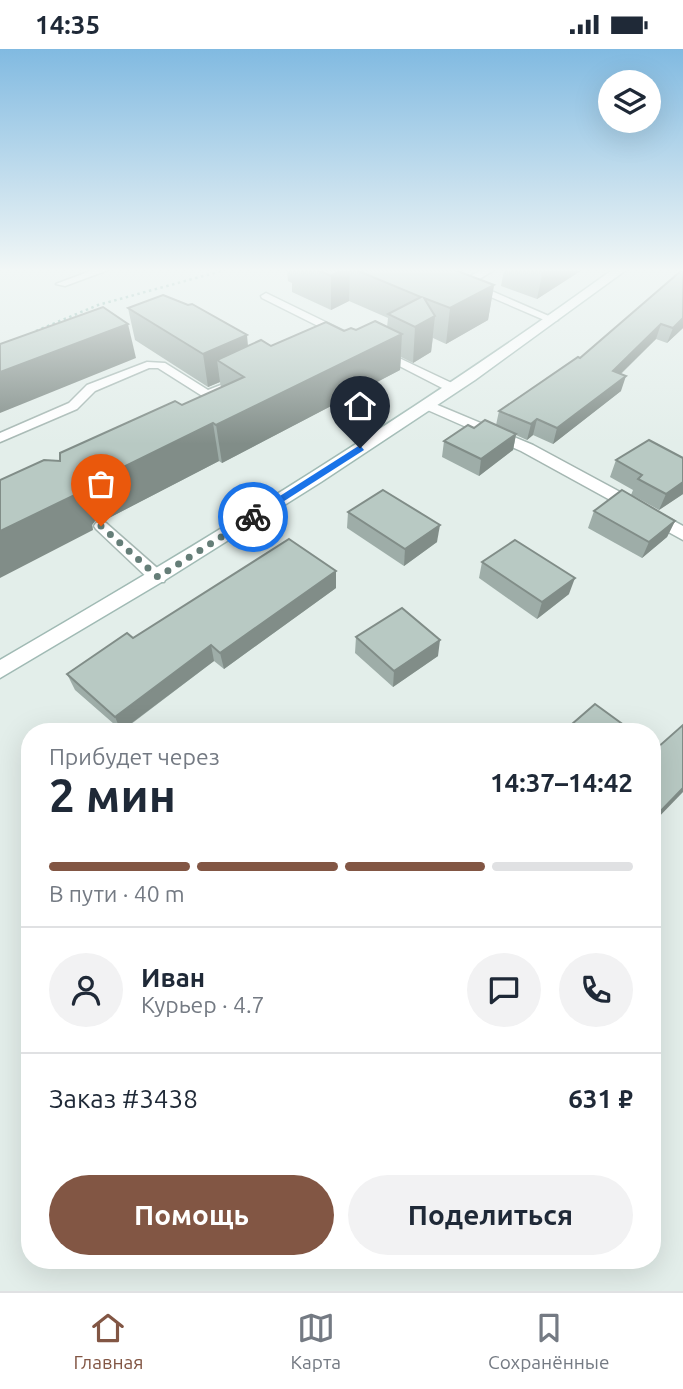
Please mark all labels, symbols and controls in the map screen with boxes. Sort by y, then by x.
text: 14:35 [35,10,100,39]
map controls [598,70,661,133]
button: layers [598,70,661,133]
pin [330,376,390,448]
icon: home [341,387,379,425]
pin [71,454,131,526]
icon: bag [82,465,120,503]
courier [218,482,288,552]
icon: bike [234,498,272,536]
text: Прибудет через [49,744,220,769]
text: 14:37–14:42 [490,768,633,797]
text: 2 мин [49,769,176,821]
text: В пути · 40 m [49,881,185,906]
button: person [49,953,123,1027]
button: chat [467,953,541,1027]
button: phone [559,953,633,1027]
text: Иван [141,963,205,992]
text: Курьер · 4.7 [141,992,265,1017]
text: Заказ #3438 [49,1084,198,1113]
text: 631 ₽ [568,1084,633,1113]
button: Помощь [49,1175,334,1255]
button: Поделиться [348,1175,633,1255]
tab: Главная [73,1309,144,1373]
tab: Карта [290,1309,341,1373]
tab: Сохранённые [488,1309,610,1373]

